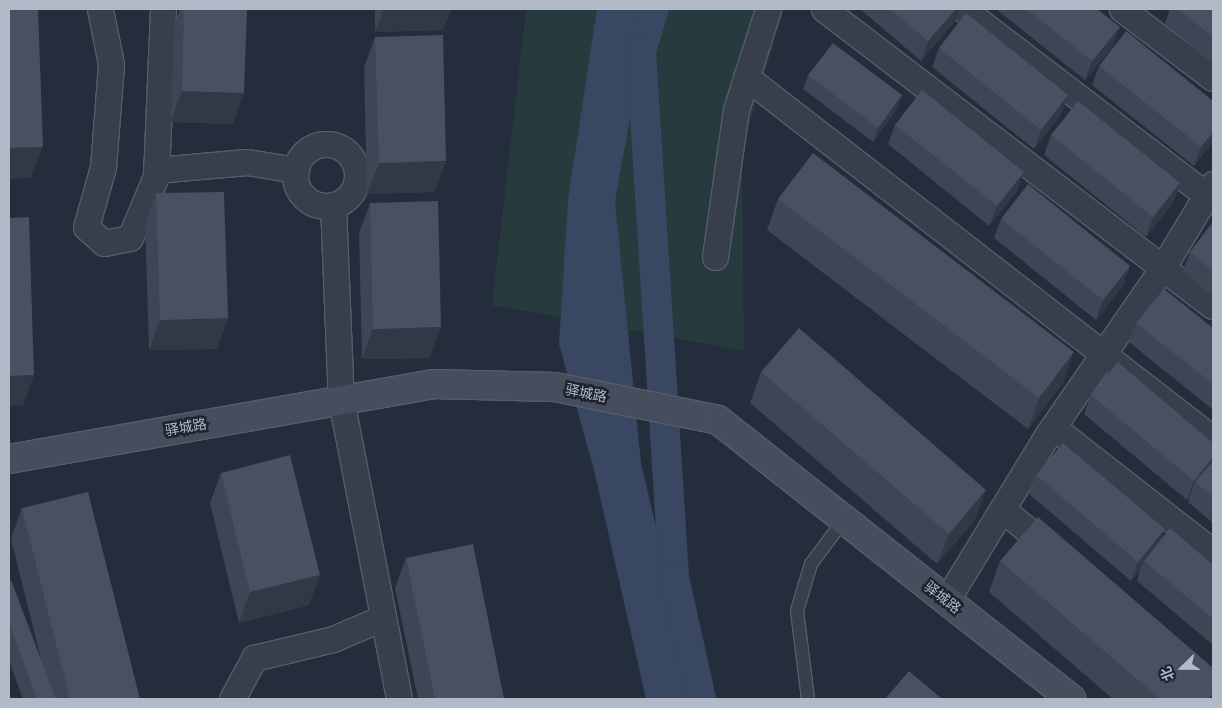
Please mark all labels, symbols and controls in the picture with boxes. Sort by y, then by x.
street label: 驿城路 [564,382,608,406]
street label: 驿城路 [164,416,208,440]
street label: 驿城路 [920,578,964,618]
north arrow [1157,643,1207,693]
text: 北 [1159,665,1177,683]

